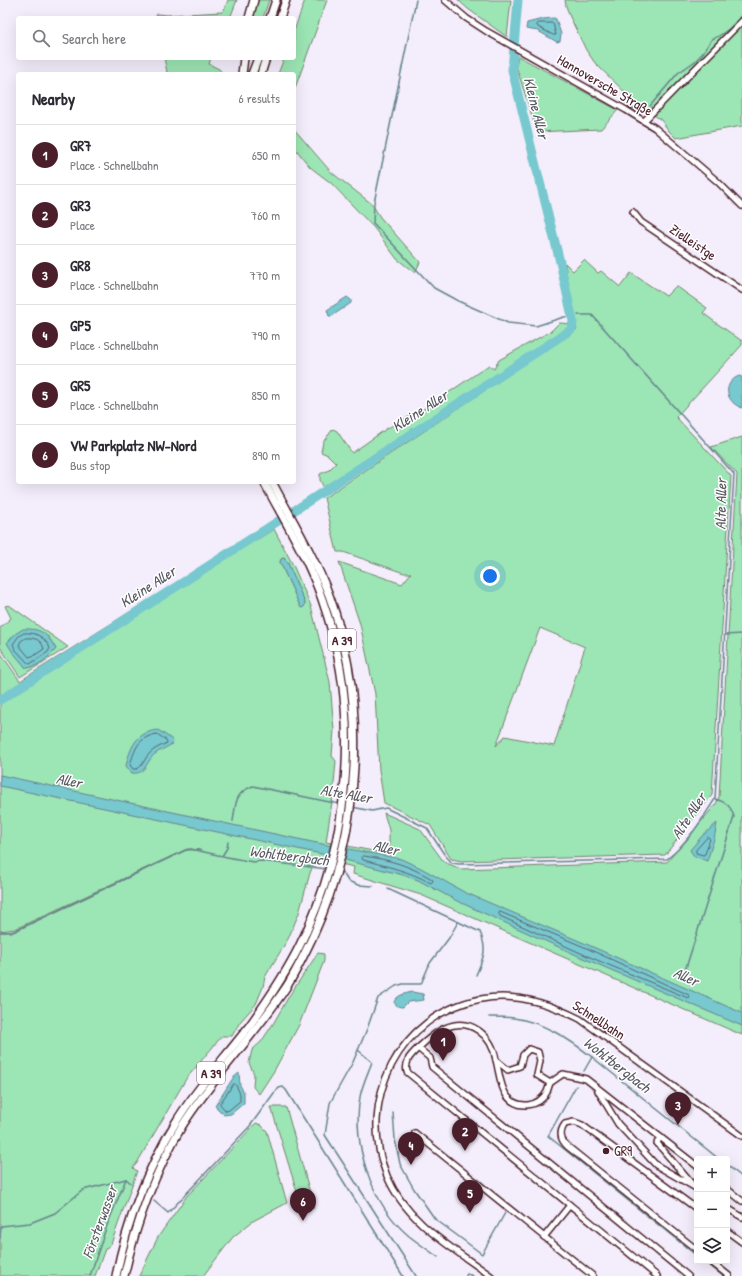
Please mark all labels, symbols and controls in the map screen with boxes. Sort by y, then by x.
search box [16,16,296,60]
icon: search [30,27,52,49]
text: Search here [62,28,126,49]
street label: Hannoversche Straße [553,49,657,121]
water label: Kleine Aller [519,75,555,143]
text: Nearby [32,87,75,110]
text: 6 results [239,89,280,107]
text: GR7 [70,135,91,156]
text: 1 [43,146,47,164]
text: 650 m [252,146,280,164]
text: Place · Schnellbahn [70,156,159,174]
text: GR3 [70,195,91,216]
text: 2 [42,206,48,224]
text: 760 m [251,206,280,224]
text: Place [70,216,95,234]
street label: Zielleistge [666,219,721,265]
text: GR8 [70,255,91,276]
text: 3 [42,266,48,284]
text: 770 m [249,266,280,284]
text: Place · Schnellbahn [70,276,159,294]
text: GP5 [70,315,91,336]
text: 4 [43,326,47,344]
text: 790 m [251,326,280,344]
text: Place · Schnellbahn [70,336,159,354]
text: GR5 [70,375,90,396]
water label: Kleine Aller [388,383,454,437]
text: 5 [42,386,48,404]
text: 850 m [251,386,280,404]
text: Place · Schnellbahn [70,396,159,414]
text: VW Parkplatz NW-Nord [70,435,196,456]
text: 6 [42,446,48,464]
text: 890 m [252,446,280,464]
text: Bus stop [70,456,110,474]
water label: Alte Aller [710,476,731,530]
water label: Kleine Aller [116,559,182,613]
your location [480,566,500,586]
road number: A 39 [328,629,356,651]
water label: Aller [54,768,86,794]
water label: Alte Aller [319,779,375,809]
water label: Alte Aller [666,787,713,843]
water label: Aller [371,834,403,861]
water label: Wohltbergbach [248,840,331,871]
water label: Aller [670,962,704,992]
street label: Schnellbahn [569,996,629,1044]
pin: 1 [430,1028,456,1061]
water label: Wohltbergbach [580,1032,656,1098]
road number: A 39 [197,1062,225,1084]
pin: 3 [665,1092,691,1125]
pin: 2 [452,1118,478,1151]
pin: 4 [398,1132,424,1165]
place label: GR9 [614,1141,632,1160]
marker: GR9 [601,1146,611,1156]
map controls [694,1156,730,1264]
button: + [694,1156,730,1192]
water label: Försterwasser [77,1180,123,1261]
pin: 5 [457,1180,483,1213]
pin: 6 [290,1188,316,1221]
button: − [694,1192,730,1228]
button: layers [694,1228,730,1264]

